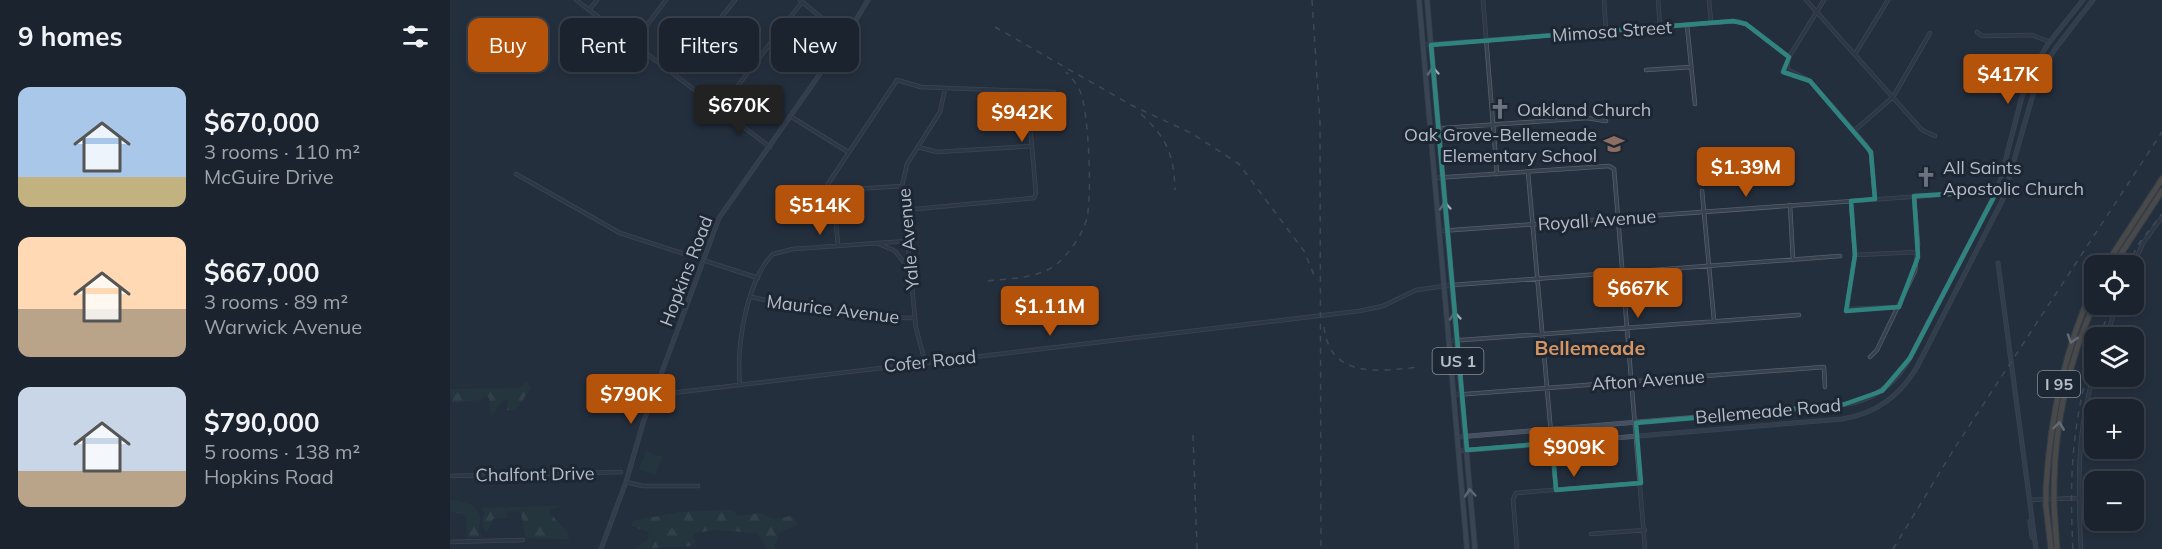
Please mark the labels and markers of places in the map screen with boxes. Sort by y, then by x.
pin: $417K [1966,54,2050,105]
pin: $670K [697,85,781,136]
pin: $942K [980,92,1064,143]
church icon: Oakland Church [1488,97,1512,121]
place label: Oakland Church [1517,98,1651,121]
place label: Oak Grove-Bellemeade Elementary School [1404,123,1597,167]
school or university icon: Oak Grove-Bellemeade Elementary School [1602,132,1626,156]
pin: $1.39M [1697,147,1795,198]
place label: All Saints Apostolic Church [1943,156,2084,200]
church icon: All Saints Apostolic Church [1914,165,1938,189]
pin: $514K [778,185,862,236]
pin: $667K [1596,268,1680,319]
pin: $1.11M [1001,286,1099,337]
pin: $790K [589,374,673,425]
pin: $909K [1532,427,1616,478]

